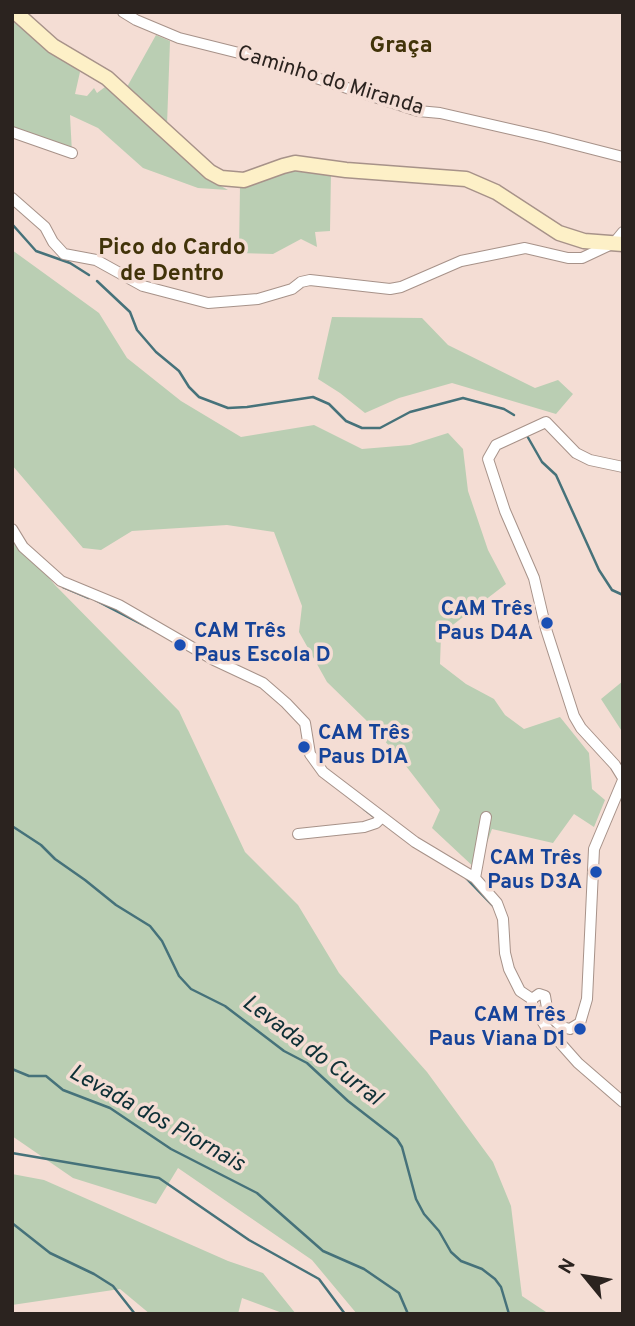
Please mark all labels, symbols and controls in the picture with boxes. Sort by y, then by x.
district label: Graça [369,33,433,61]
street label: Caminho do Miranda [234,42,426,122]
district label: Pico do Cardo de Dentro [98,235,246,289]
place label: CAM Três Paus D4A [437,598,533,648]
marker: CAM Três Paus D4A [539,615,555,631]
place label: CAM Três Paus Escola D [194,620,331,670]
marker: CAM Três Paus Escola D [172,637,188,653]
place label: CAM Três Paus D1A [318,722,410,772]
marker: CAM Três Paus D1A [296,739,312,755]
place label: CAM Três Paus D3A [487,847,582,897]
marker: CAM Três Paus D3A [588,864,604,880]
water label: Levada do Curral [236,991,386,1113]
place label: CAM Três Paus Viana D1 [429,1004,566,1054]
marker: CAM Três Paus Viana D1 [572,1021,588,1037]
water label: Levada dos Piornais [63,1060,249,1180]
north arrow [551,1242,621,1312]
text: N [554,1255,582,1278]

